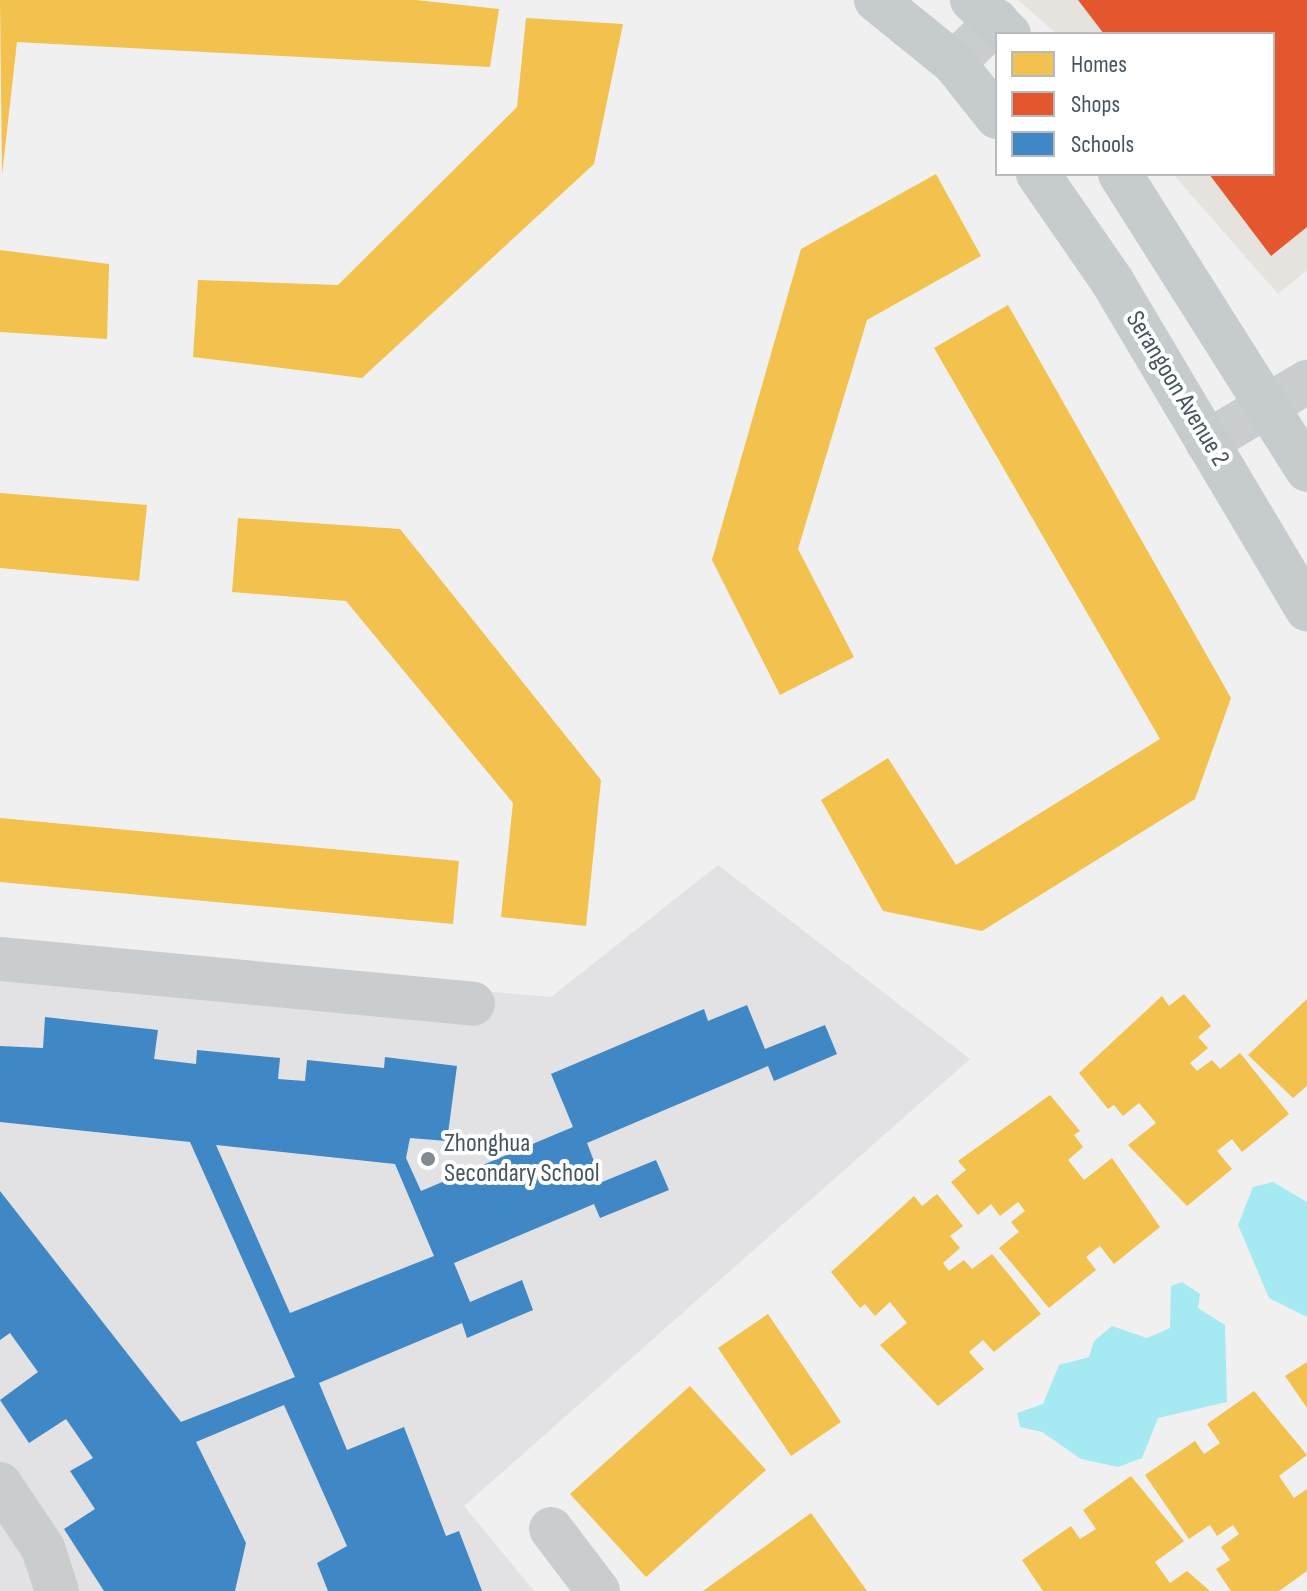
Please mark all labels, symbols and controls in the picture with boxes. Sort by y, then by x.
legend [995,32,1275,176]
text: Homes [1071,50,1127,79]
text: Shops [1071,90,1120,119]
text: Schools [1071,130,1134,159]
street label: Serangoon Avenue 2 [1118,306,1236,472]
place label: Zhonghua Secondary School [444,1128,600,1190]
marker: Zhonghua Secondary School [419,1150,437,1168]

